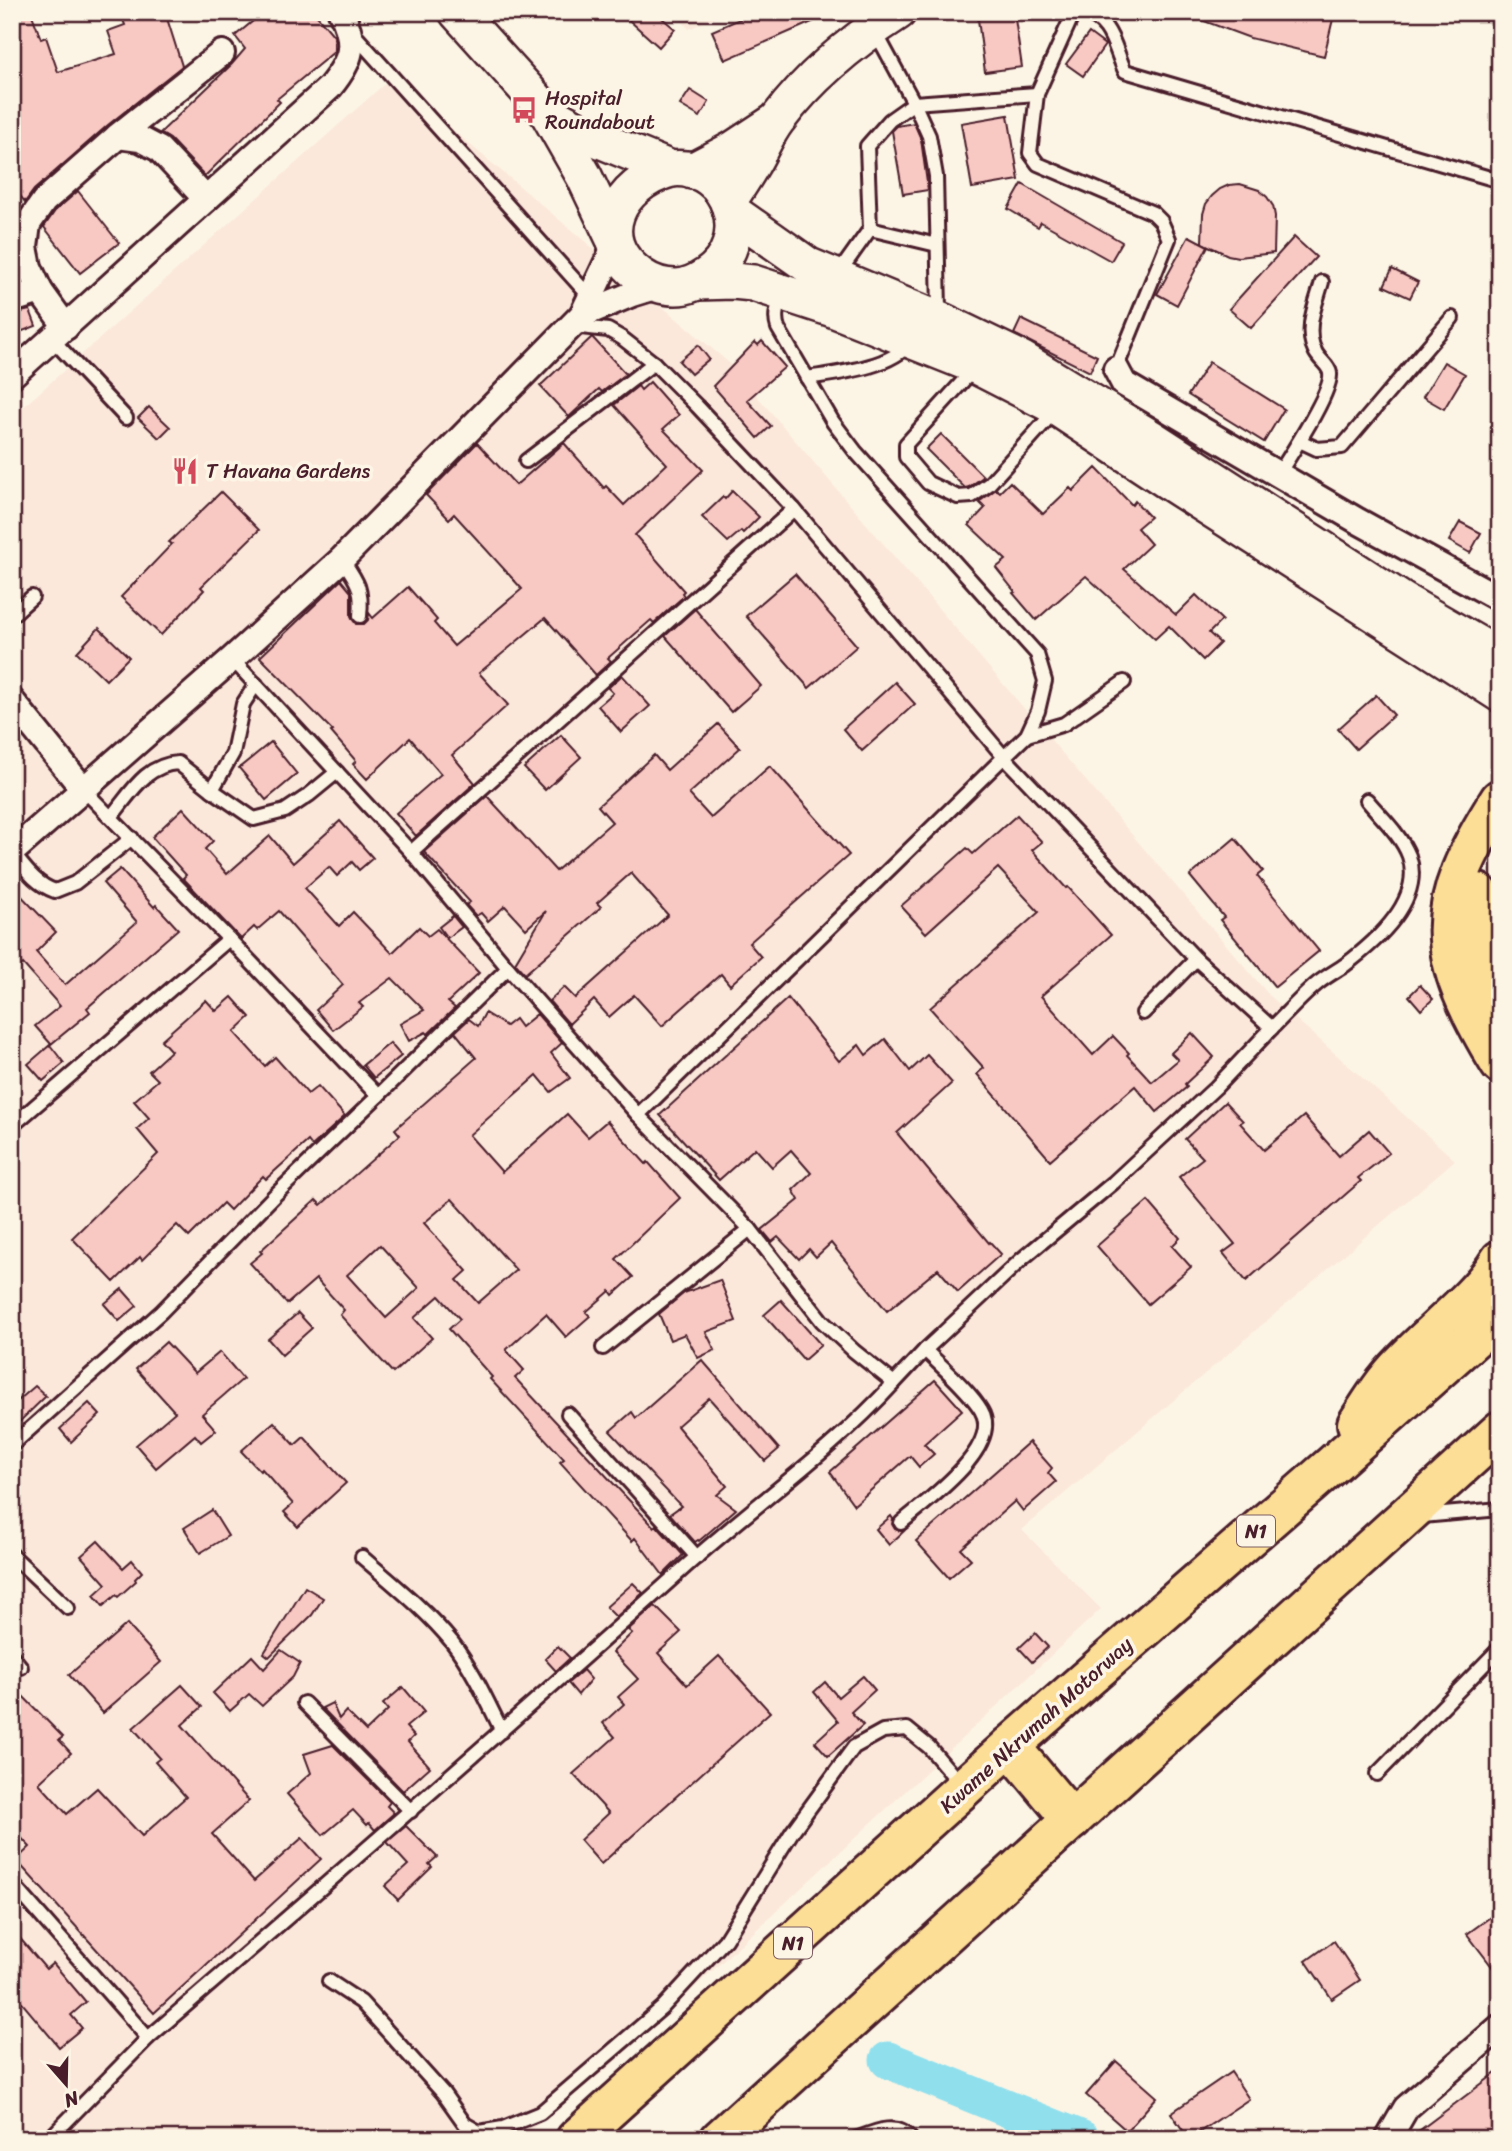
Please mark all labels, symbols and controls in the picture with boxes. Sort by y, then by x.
place label: Hospital Roundabout [545,79,655,141]
bus stop icon: Hospital Roundabout [509,95,539,125]
place label: T Havana Gardens [206,452,371,490]
restaurant icon: T Havana Gardens [170,456,200,486]
road number: N1 [1237,1516,1275,1546]
street label: Kwame Nkrumah Motorway [930,1627,1142,1823]
road number: N1 [774,1927,812,1958]
north arrow [32,2050,102,2120]
text: N [59,2081,84,2118]

